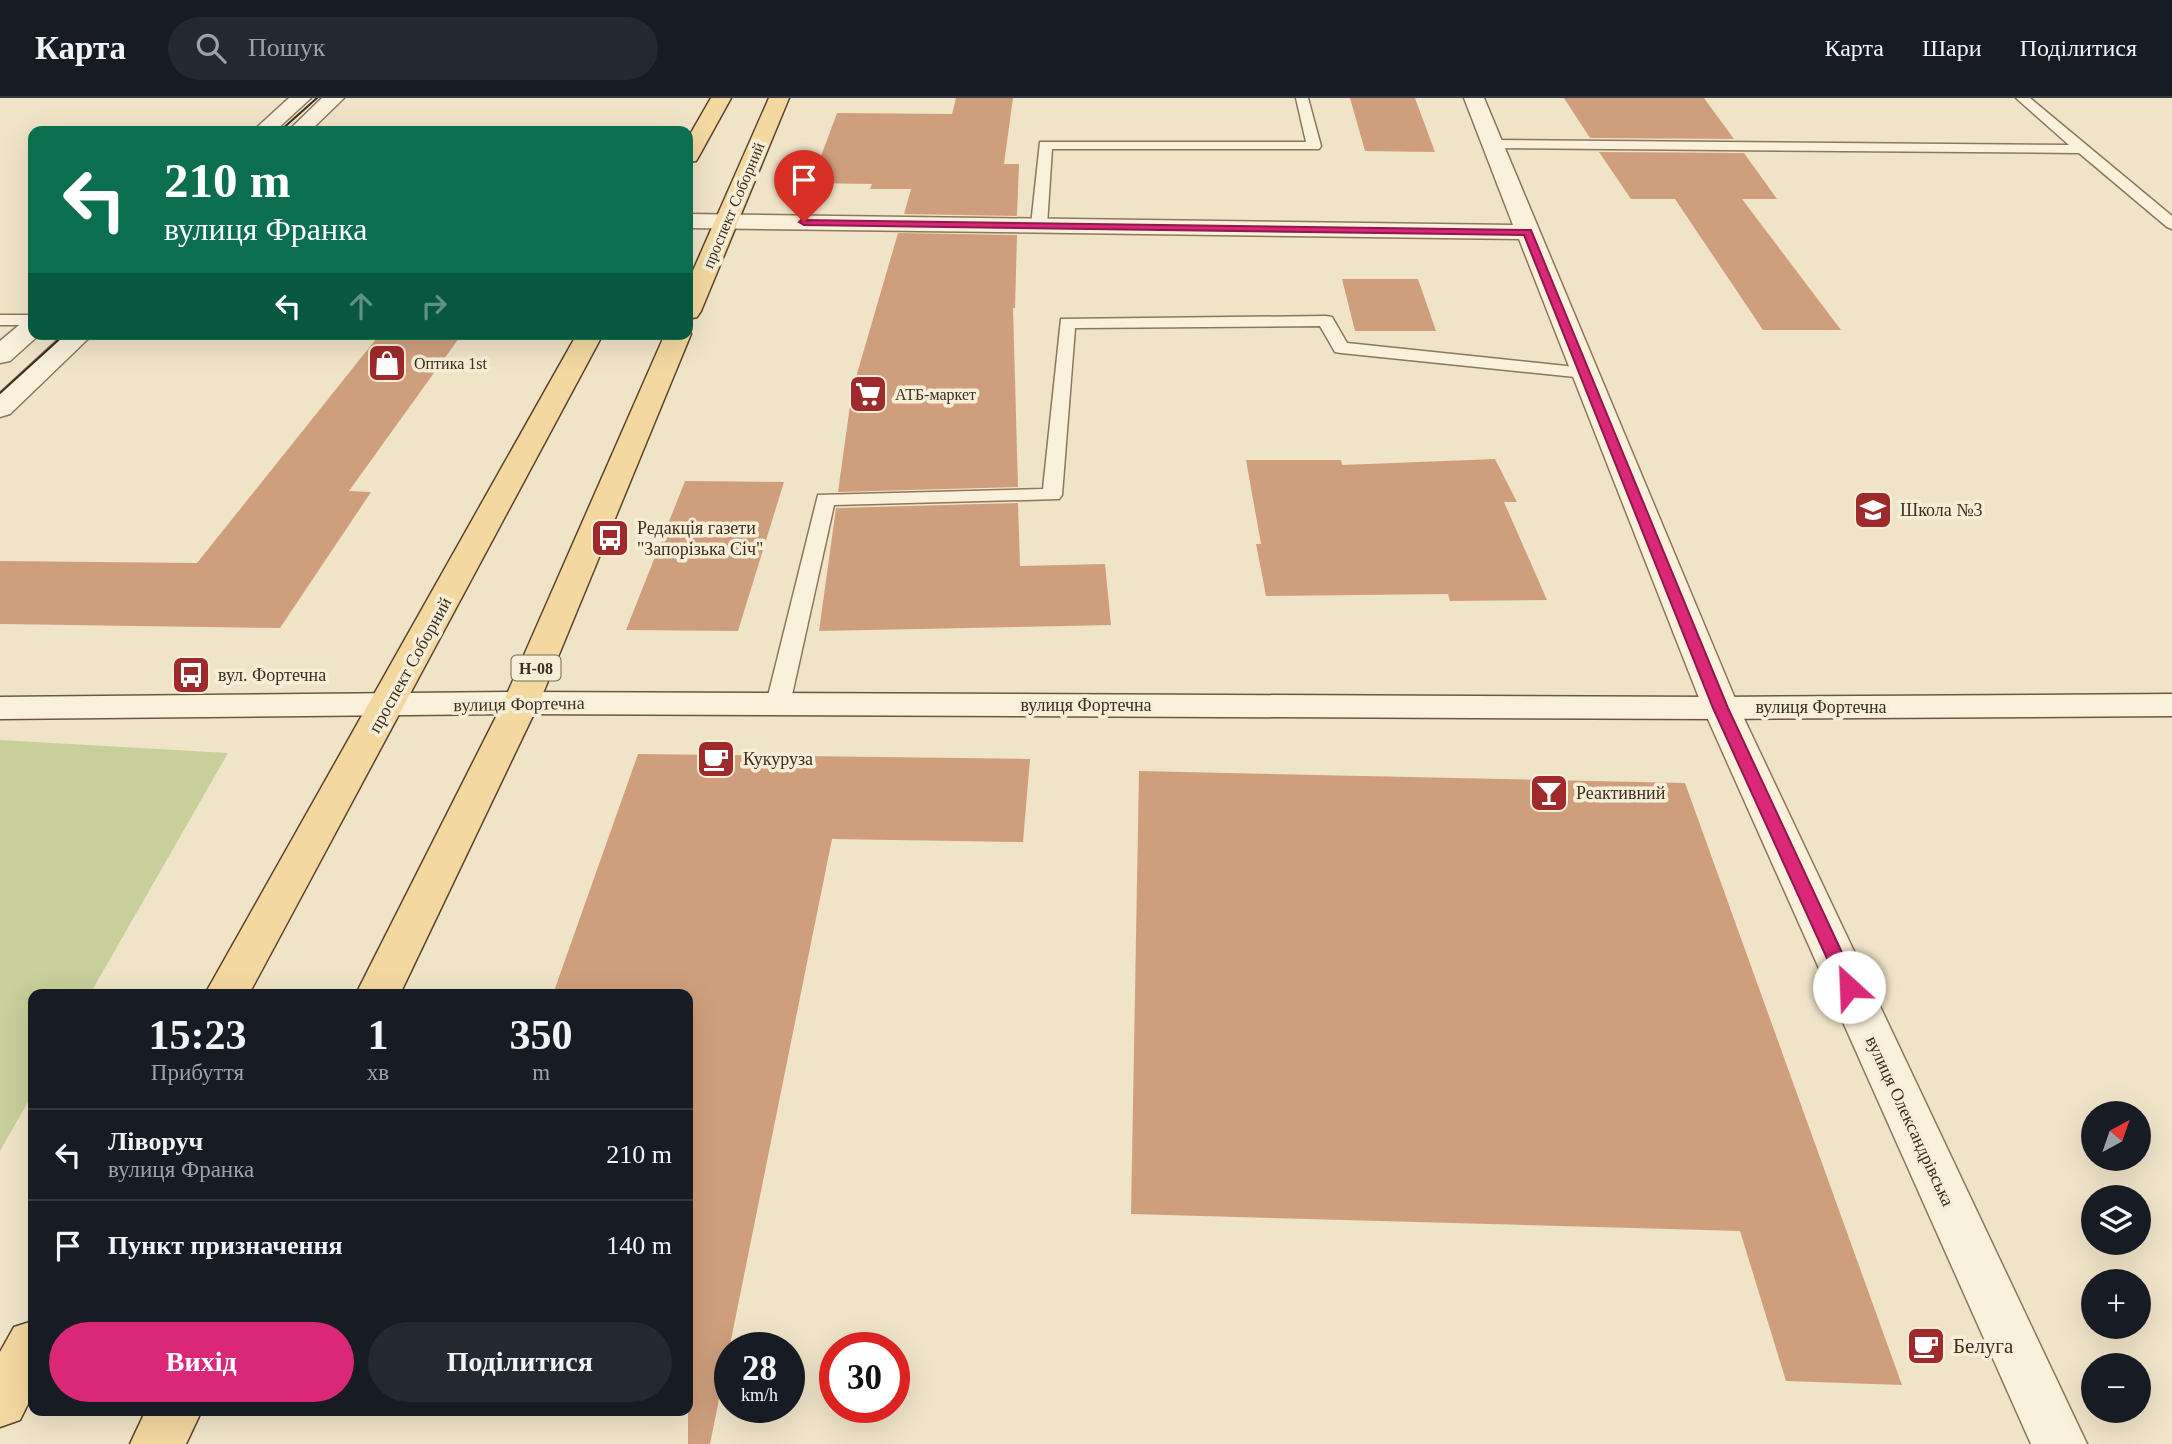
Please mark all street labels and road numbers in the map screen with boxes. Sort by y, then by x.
street label: проспект Соборний [699,139,769,271]
street label: проспект Соборний [364,594,456,736]
road number: Н-08 [512,656,560,680]
street label: вулиця Фортечна [453,693,585,715]
street label: вулиця Фортечна [1020,695,1152,715]
street label: вулиця Фортечна [1755,697,1887,717]
street label: вулиця Олександрівська [1862,1033,1958,1209]

